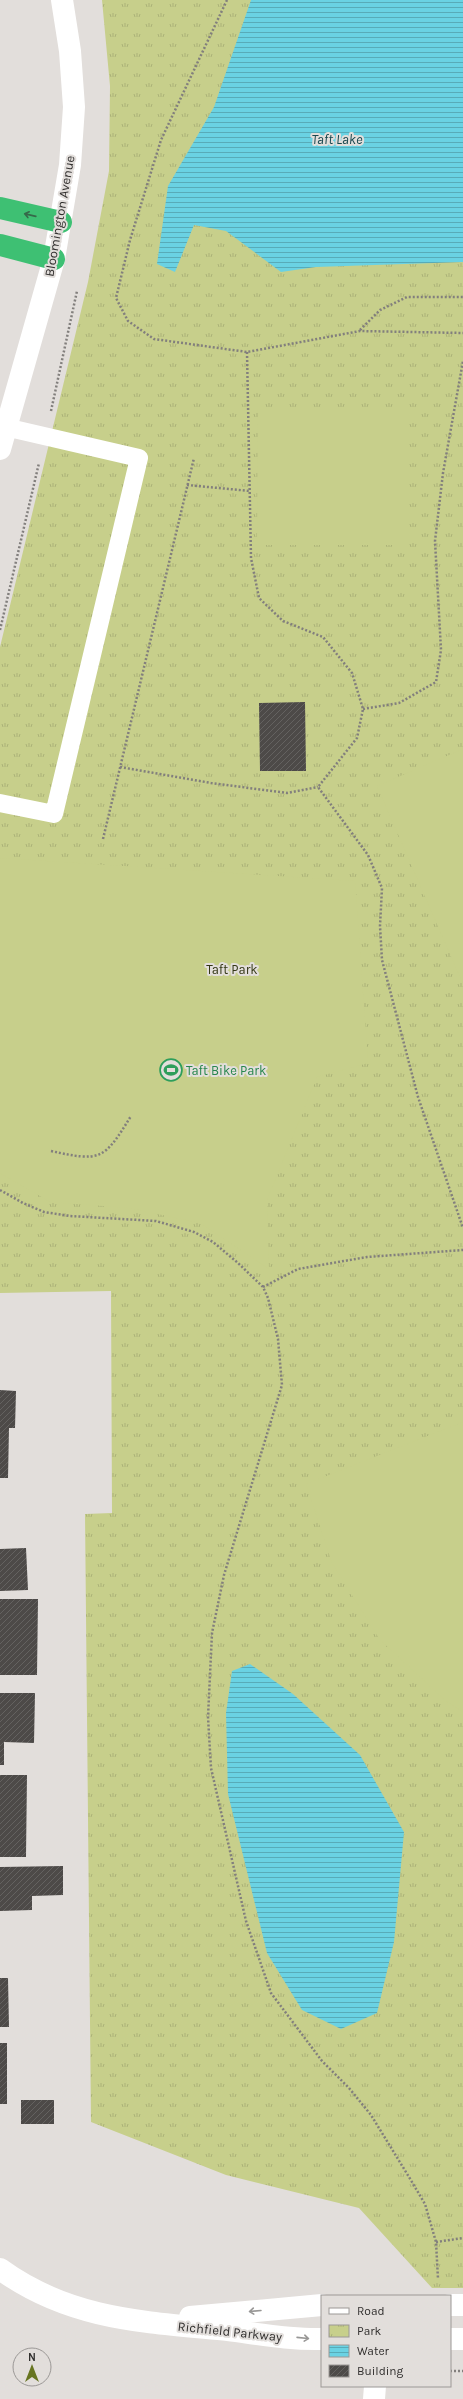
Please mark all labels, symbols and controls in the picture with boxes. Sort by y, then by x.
water label: Taft Lake [312,131,363,148]
street label: Bloomington Avenue [41,154,78,278]
one-way arrow [24,211,37,218]
park label: Taft Park [206,962,258,977]
sports icon: Taft Bike Park [158,1057,184,1083]
place label: Taft Bike Park [186,1063,266,1078]
legend [321,2295,451,2387]
text: Road [357,2304,385,2318]
one-way arrow [249,2307,262,2314]
street label: Richfield Parkway [177,2319,283,2344]
text: Park [357,2324,382,2338]
one-way arrow [296,2334,309,2342]
text: Water [357,2344,390,2358]
north arrow [12,2347,52,2387]
text: N [28,2351,36,2364]
text: Building [357,2364,404,2378]

